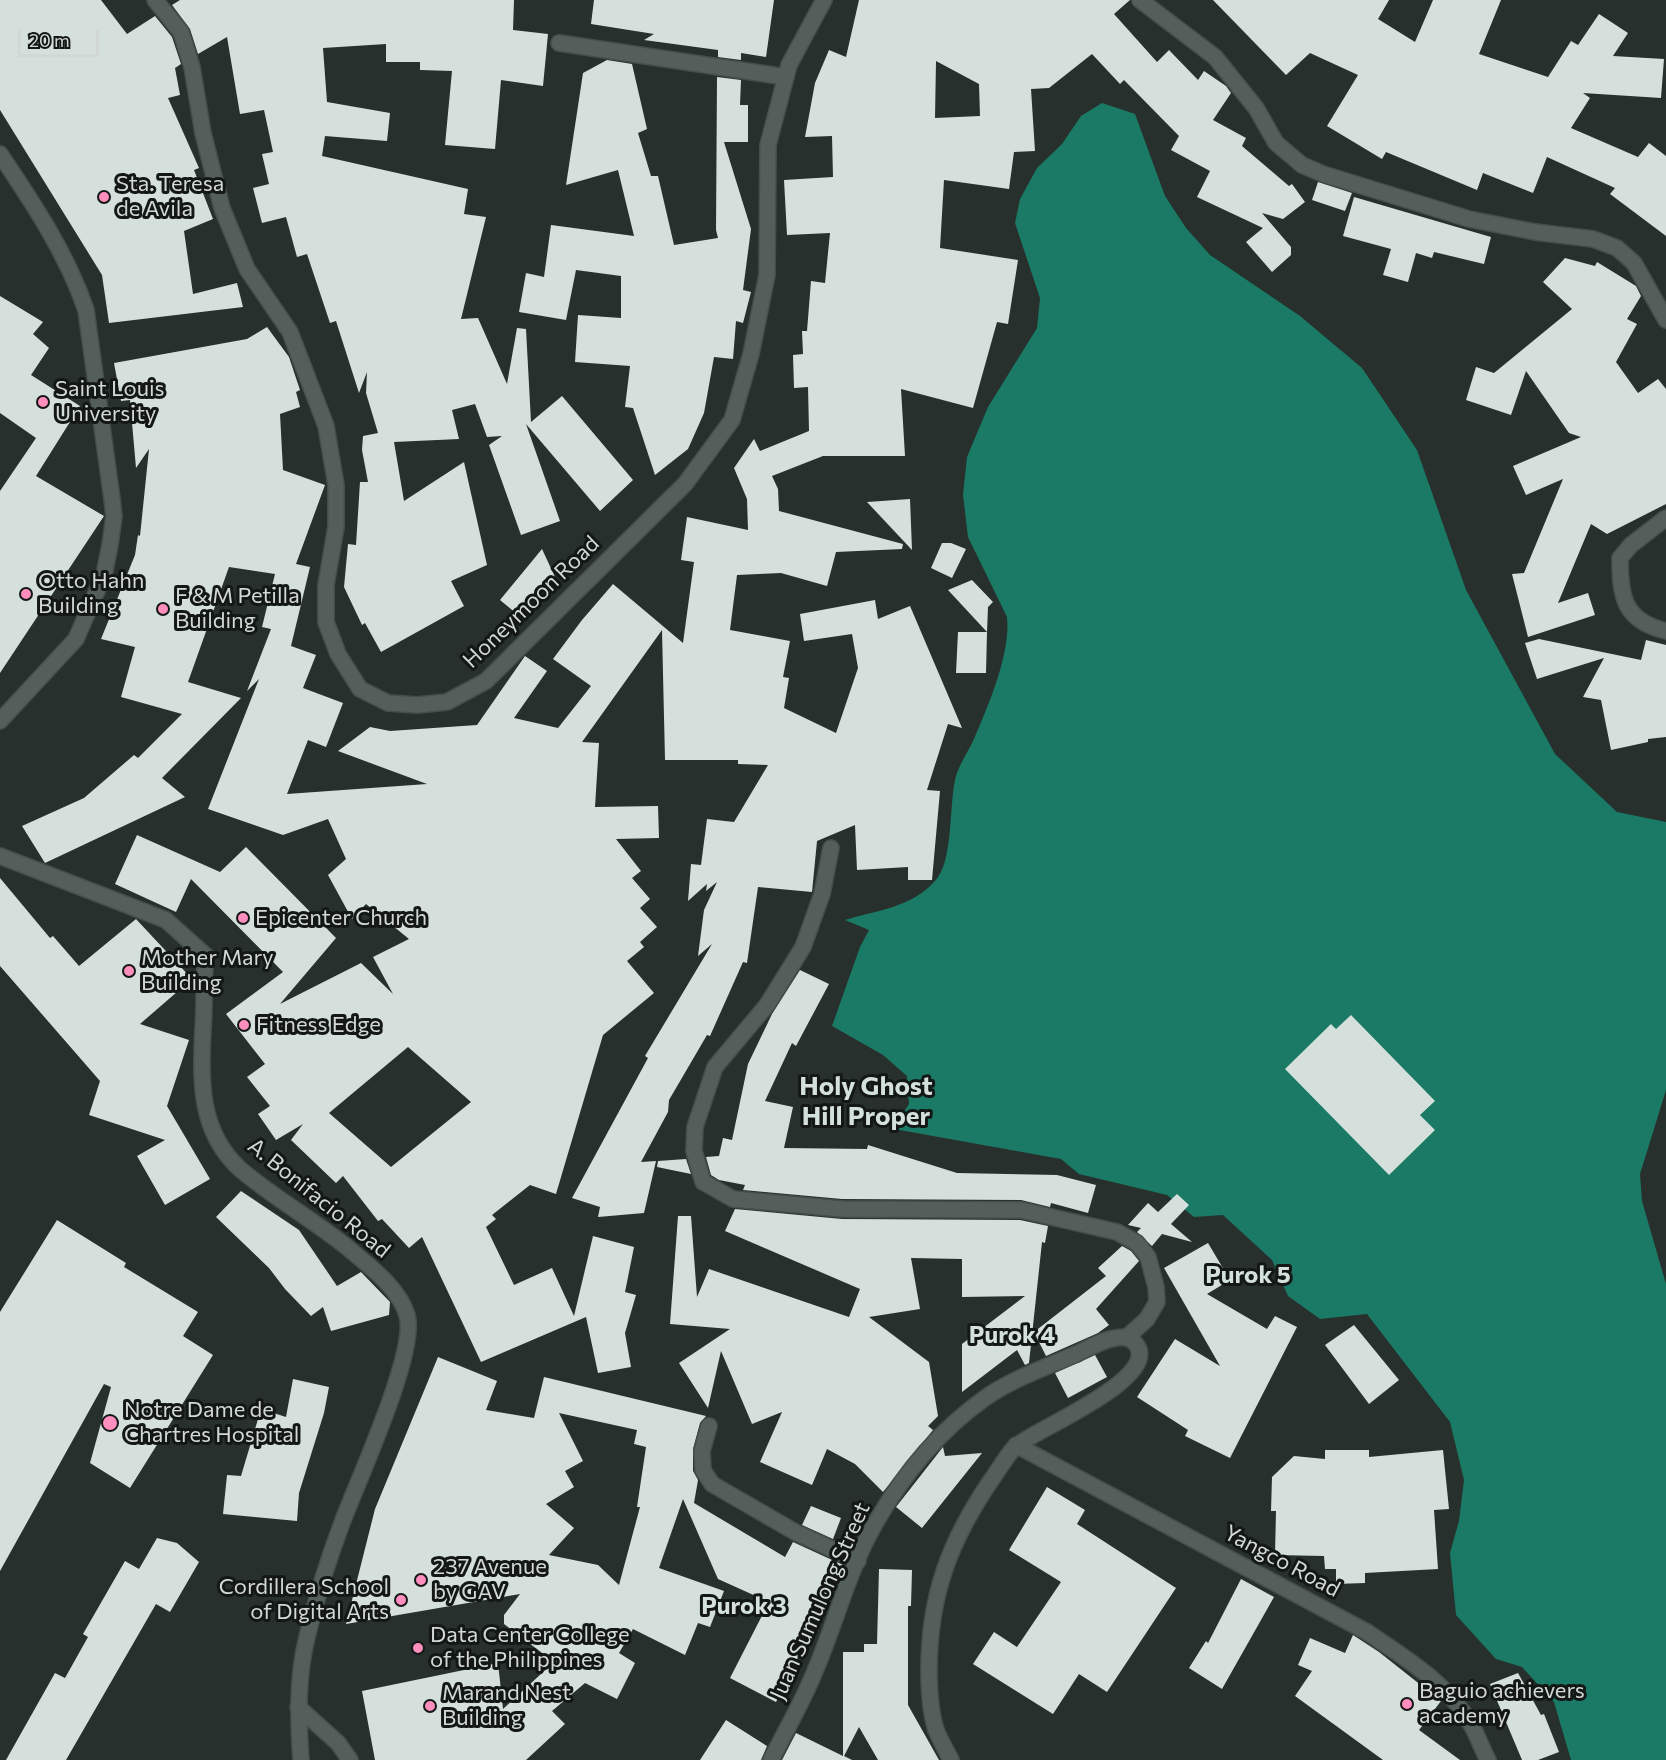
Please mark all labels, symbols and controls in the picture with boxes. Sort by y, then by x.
scale bar [21,18,102,56]
text: 20 m [29,29,70,51]
place label: Sta. Teresa de Avila [116,171,224,222]
marker: Sta. Teresa de Avila [97,190,111,204]
place label: Saint Louis University [55,376,165,428]
marker: Saint Louis University [36,395,50,409]
street label: Honeymoon Road [458,530,604,674]
place label: Otto Hahn Building [38,568,144,620]
place label: F & M Petilla Building [175,583,300,634]
marker: Otto Hahn Building [19,587,33,601]
marker: F & M Petilla Building [156,602,170,616]
place label: Epicenter Church [255,905,427,931]
marker: Epicenter Church [236,911,250,925]
place label: Mother Mary Building [141,945,274,996]
marker: Mother Mary Building [122,964,136,978]
place label: Fitness Edge [256,1012,381,1038]
marker: Fitness Edge [237,1018,251,1032]
district label: Holy Ghost Hill Proper [799,1070,933,1132]
street label: A. Bonifacio Road [243,1133,395,1263]
district label: Purok 5 [1205,1261,1291,1289]
district label: Purok 4 [969,1321,1055,1349]
place label: Notre Dame de Chartres Hospital [124,1397,299,1448]
marker: Notre Dame de Chartres Hospital [101,1414,119,1432]
street label: Juan Sumulong Street [765,1498,875,1704]
street label: Yangco Road [1219,1519,1345,1603]
place label: 237 Avenue by GAV [433,1554,547,1606]
marker: 237 Avenue by GAV [414,1573,428,1587]
place label: Cordillera School of Digital Arts [219,1574,389,1626]
district label: Purok 3 [701,1592,787,1620]
marker: Cordillera School of Digital Arts [394,1593,408,1607]
place label: Data Center College of the Philippines [430,1622,630,1674]
marker: Data Center College of the Philippines [411,1641,425,1655]
place label: Baguio achievers academy [1419,1678,1585,1730]
place label: Marand Nest Building [442,1680,571,1732]
marker: Baguio achievers academy [1400,1697,1414,1711]
marker: Marand Nest Building [423,1699,437,1713]

